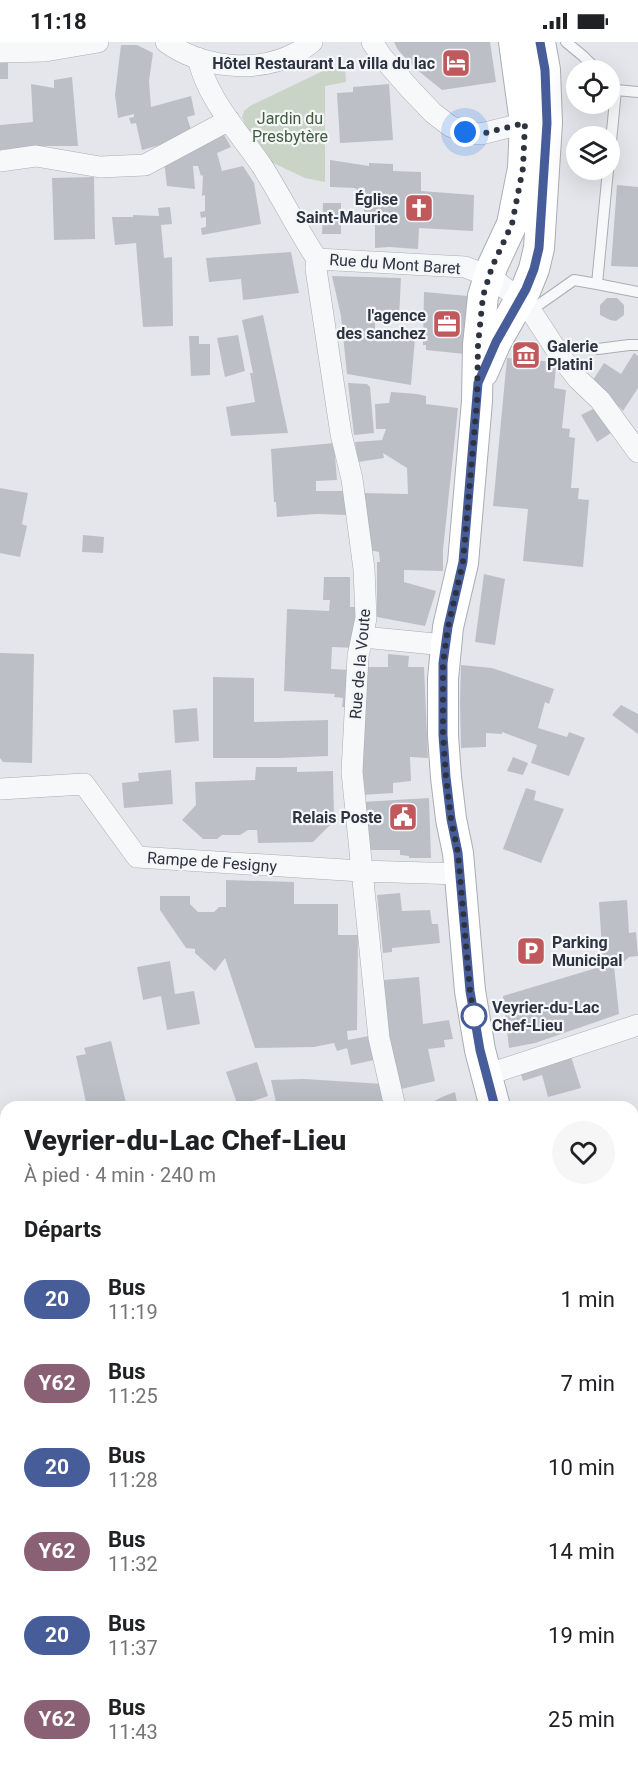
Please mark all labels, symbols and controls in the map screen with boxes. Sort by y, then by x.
text: 11:18 [30,9,87,34]
hotel icon: Hôtel Restaurant La villa du lac [440,47,472,79]
place label: Hôtel Restaurant La villa du lac [212,54,435,73]
map controls [566,60,620,180]
button: locate [566,60,620,114]
park label: Jardin du Presbytère [252,109,328,146]
your location [450,117,480,147]
button: layers [566,126,620,180]
place label: Église Saint-Maurice [296,190,398,227]
church icon: Église Saint-Maurice [403,192,435,224]
street label: Rue du Mont Baret [329,250,461,278]
place label: l'agence des sanchez [336,306,426,343]
office icon: l'agence des sanchez [431,308,463,340]
place label: Galerie Platini [547,337,598,374]
museum icon: Galerie Platini [510,339,542,371]
street label: Rue de la Voute [346,608,374,720]
public building icon: Relais Poste [387,801,419,833]
place label: Relais Poste [292,808,382,827]
street label: Rampe de Fesigny [146,848,278,876]
place label: Parking Municipal [552,933,623,970]
parking icon: Parking Municipal [515,935,547,967]
place label: Veyrier-du-Lac Chef-Lieu [492,998,599,1035]
marker: Veyrier-du-Lac Chef-Lieu [461,1003,487,1029]
button: heart [552,1121,615,1184]
text: Veyrier-du-Lac Chef-Lieu [24,1124,346,1157]
text: À pied · 4 min · 240 m [24,1163,216,1187]
text: Départs [24,1217,102,1242]
text: Bus [108,1275,146,1300]
text: 20 [45,1287,69,1311]
text: 1 min [560,1287,615,1312]
text: 11:19 [108,1300,158,1324]
text: Bus [108,1359,146,1384]
text: Y62 [38,1371,76,1395]
text: 7 min [560,1371,615,1396]
text: 11:25 [108,1384,158,1408]
text: Bus [108,1443,146,1468]
text: 20 [45,1455,69,1479]
text: 10 min [548,1455,615,1480]
text: 11:28 [108,1468,158,1492]
text: Bus [108,1527,146,1552]
text: Y62 [38,1539,76,1563]
text: 14 min [548,1539,615,1564]
text: 11:32 [108,1552,158,1576]
text: Bus [108,1611,146,1636]
text: 20 [45,1623,69,1647]
text: 19 min [548,1623,615,1648]
text: 11:37 [108,1636,158,1660]
text: Bus [108,1695,146,1720]
text: Y62 [38,1707,76,1731]
text: 25 min [548,1707,615,1732]
text: 11:43 [108,1720,158,1744]

